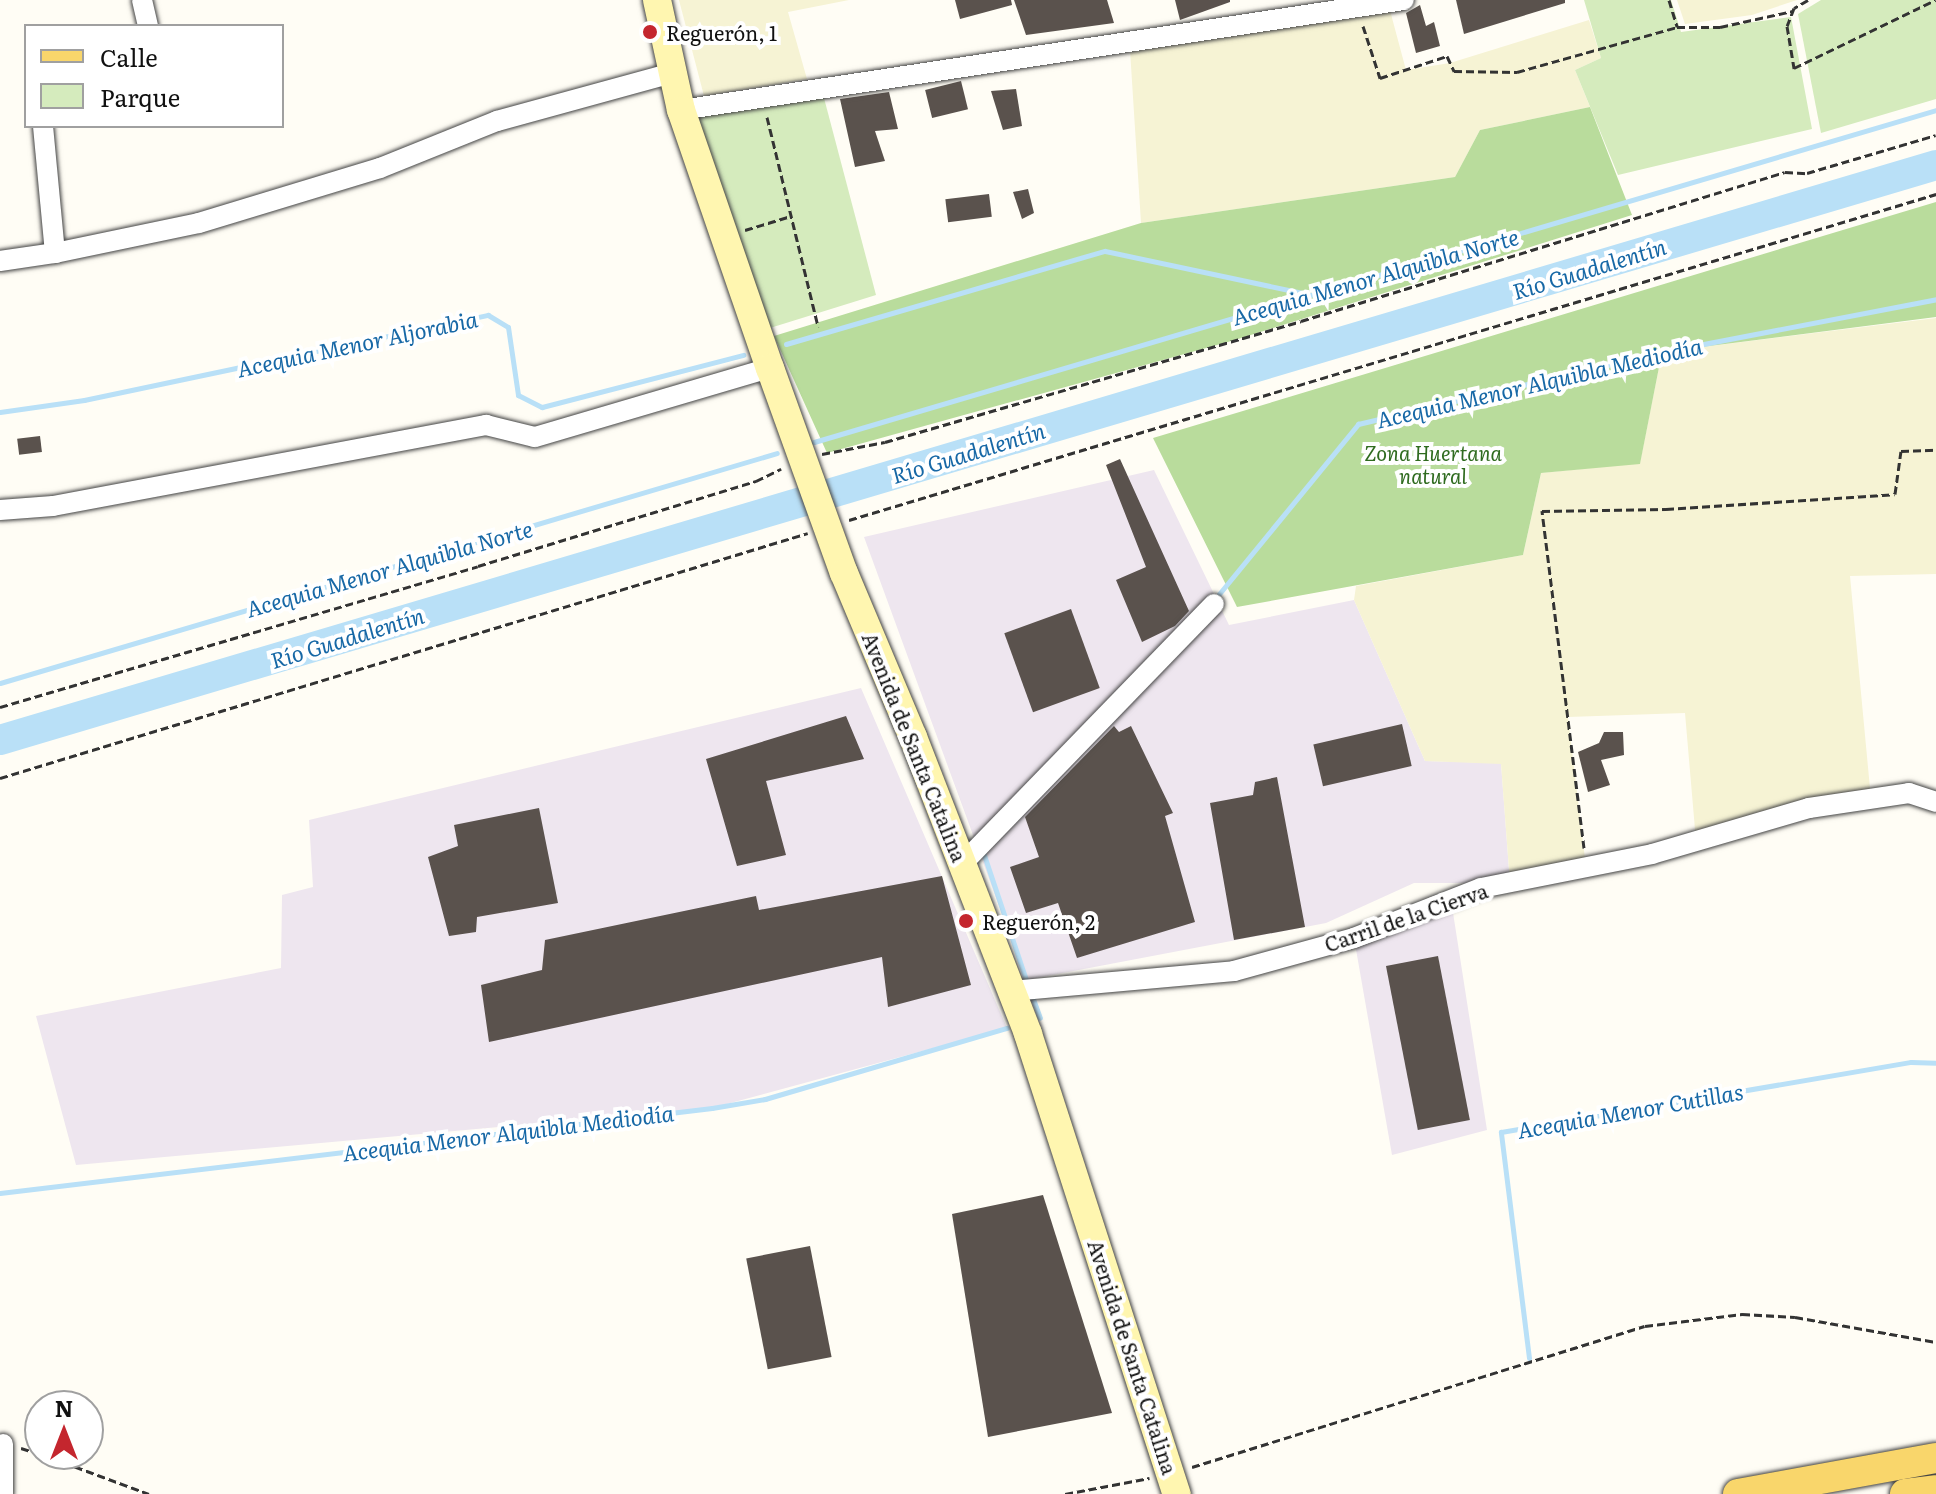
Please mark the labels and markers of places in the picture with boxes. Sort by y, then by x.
place label: Reguerón, 1 [666,20,777,44]
marker: Reguerón, 1 [641,23,659,41]
place label: Reguerón, 2 [982,909,1095,933]
marker: Reguerón, 2 [957,912,975,930]

